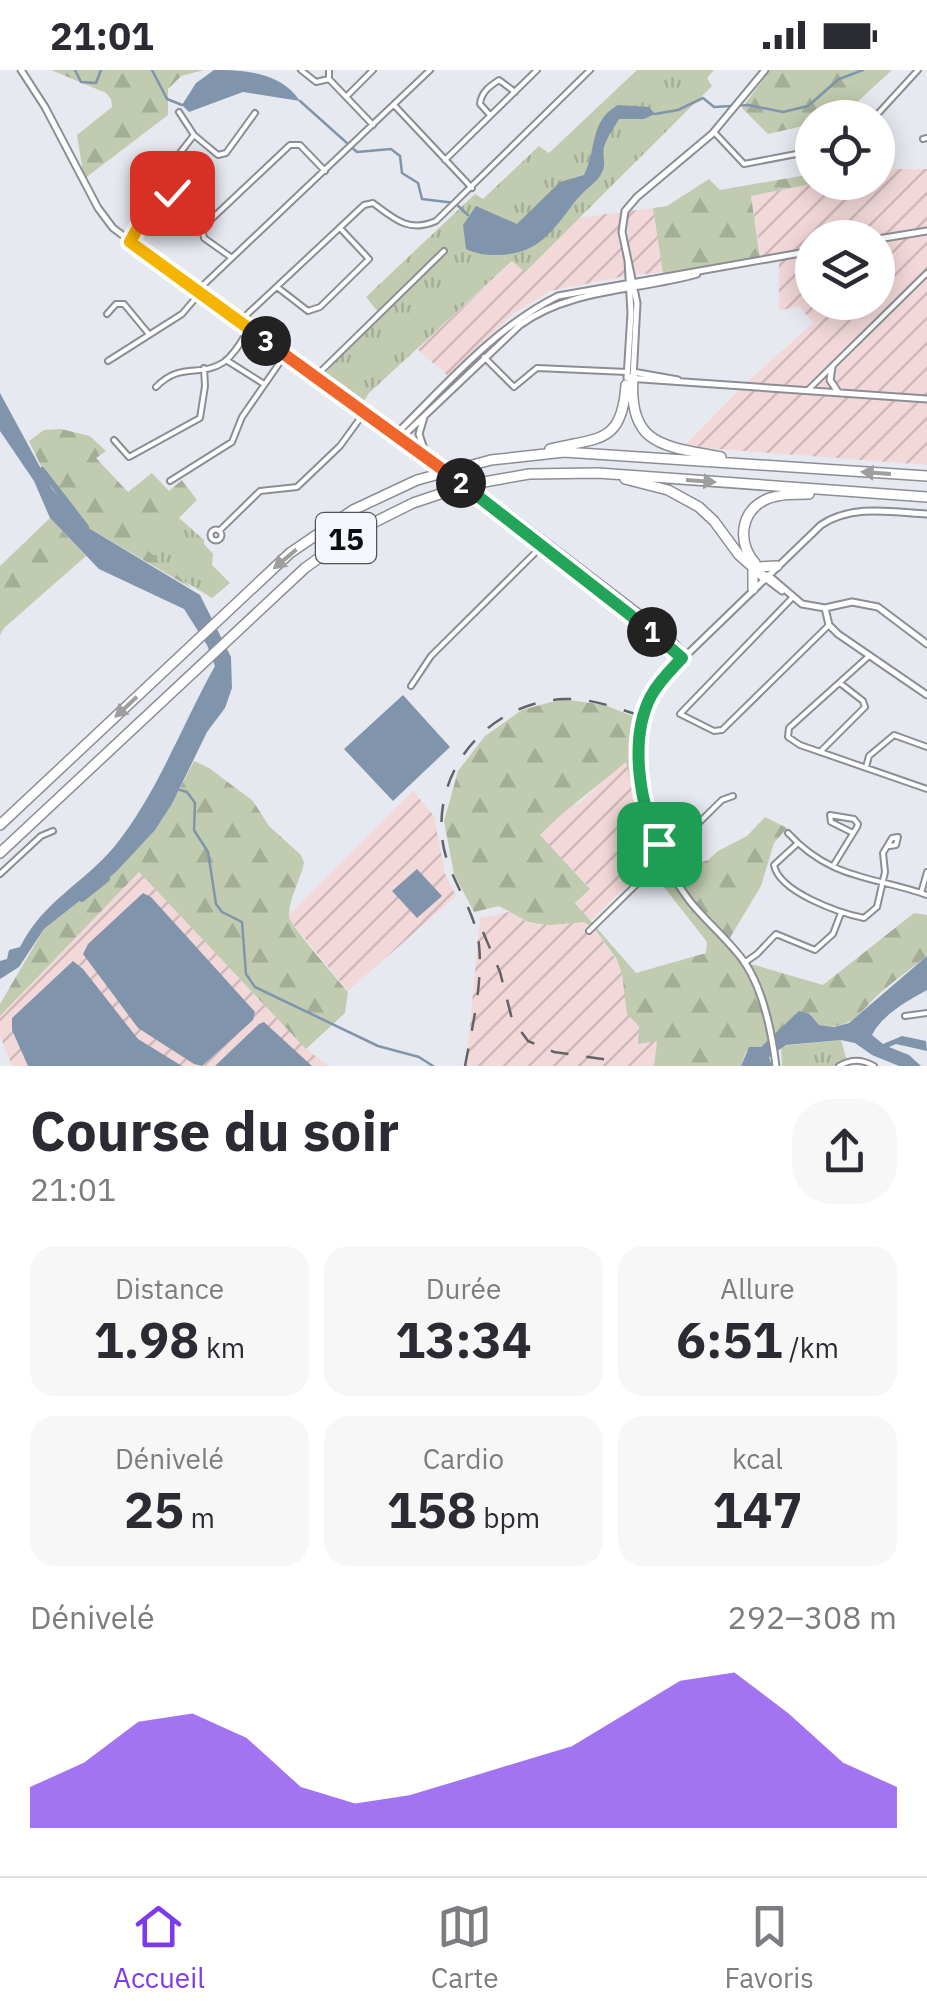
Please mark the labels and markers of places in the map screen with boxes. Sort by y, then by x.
pin [130,151,215,236]
pin: 3 [241,316,291,366]
pin: 2 [436,458,486,508]
pin: 1 [627,607,677,657]
pin [617,802,702,887]

